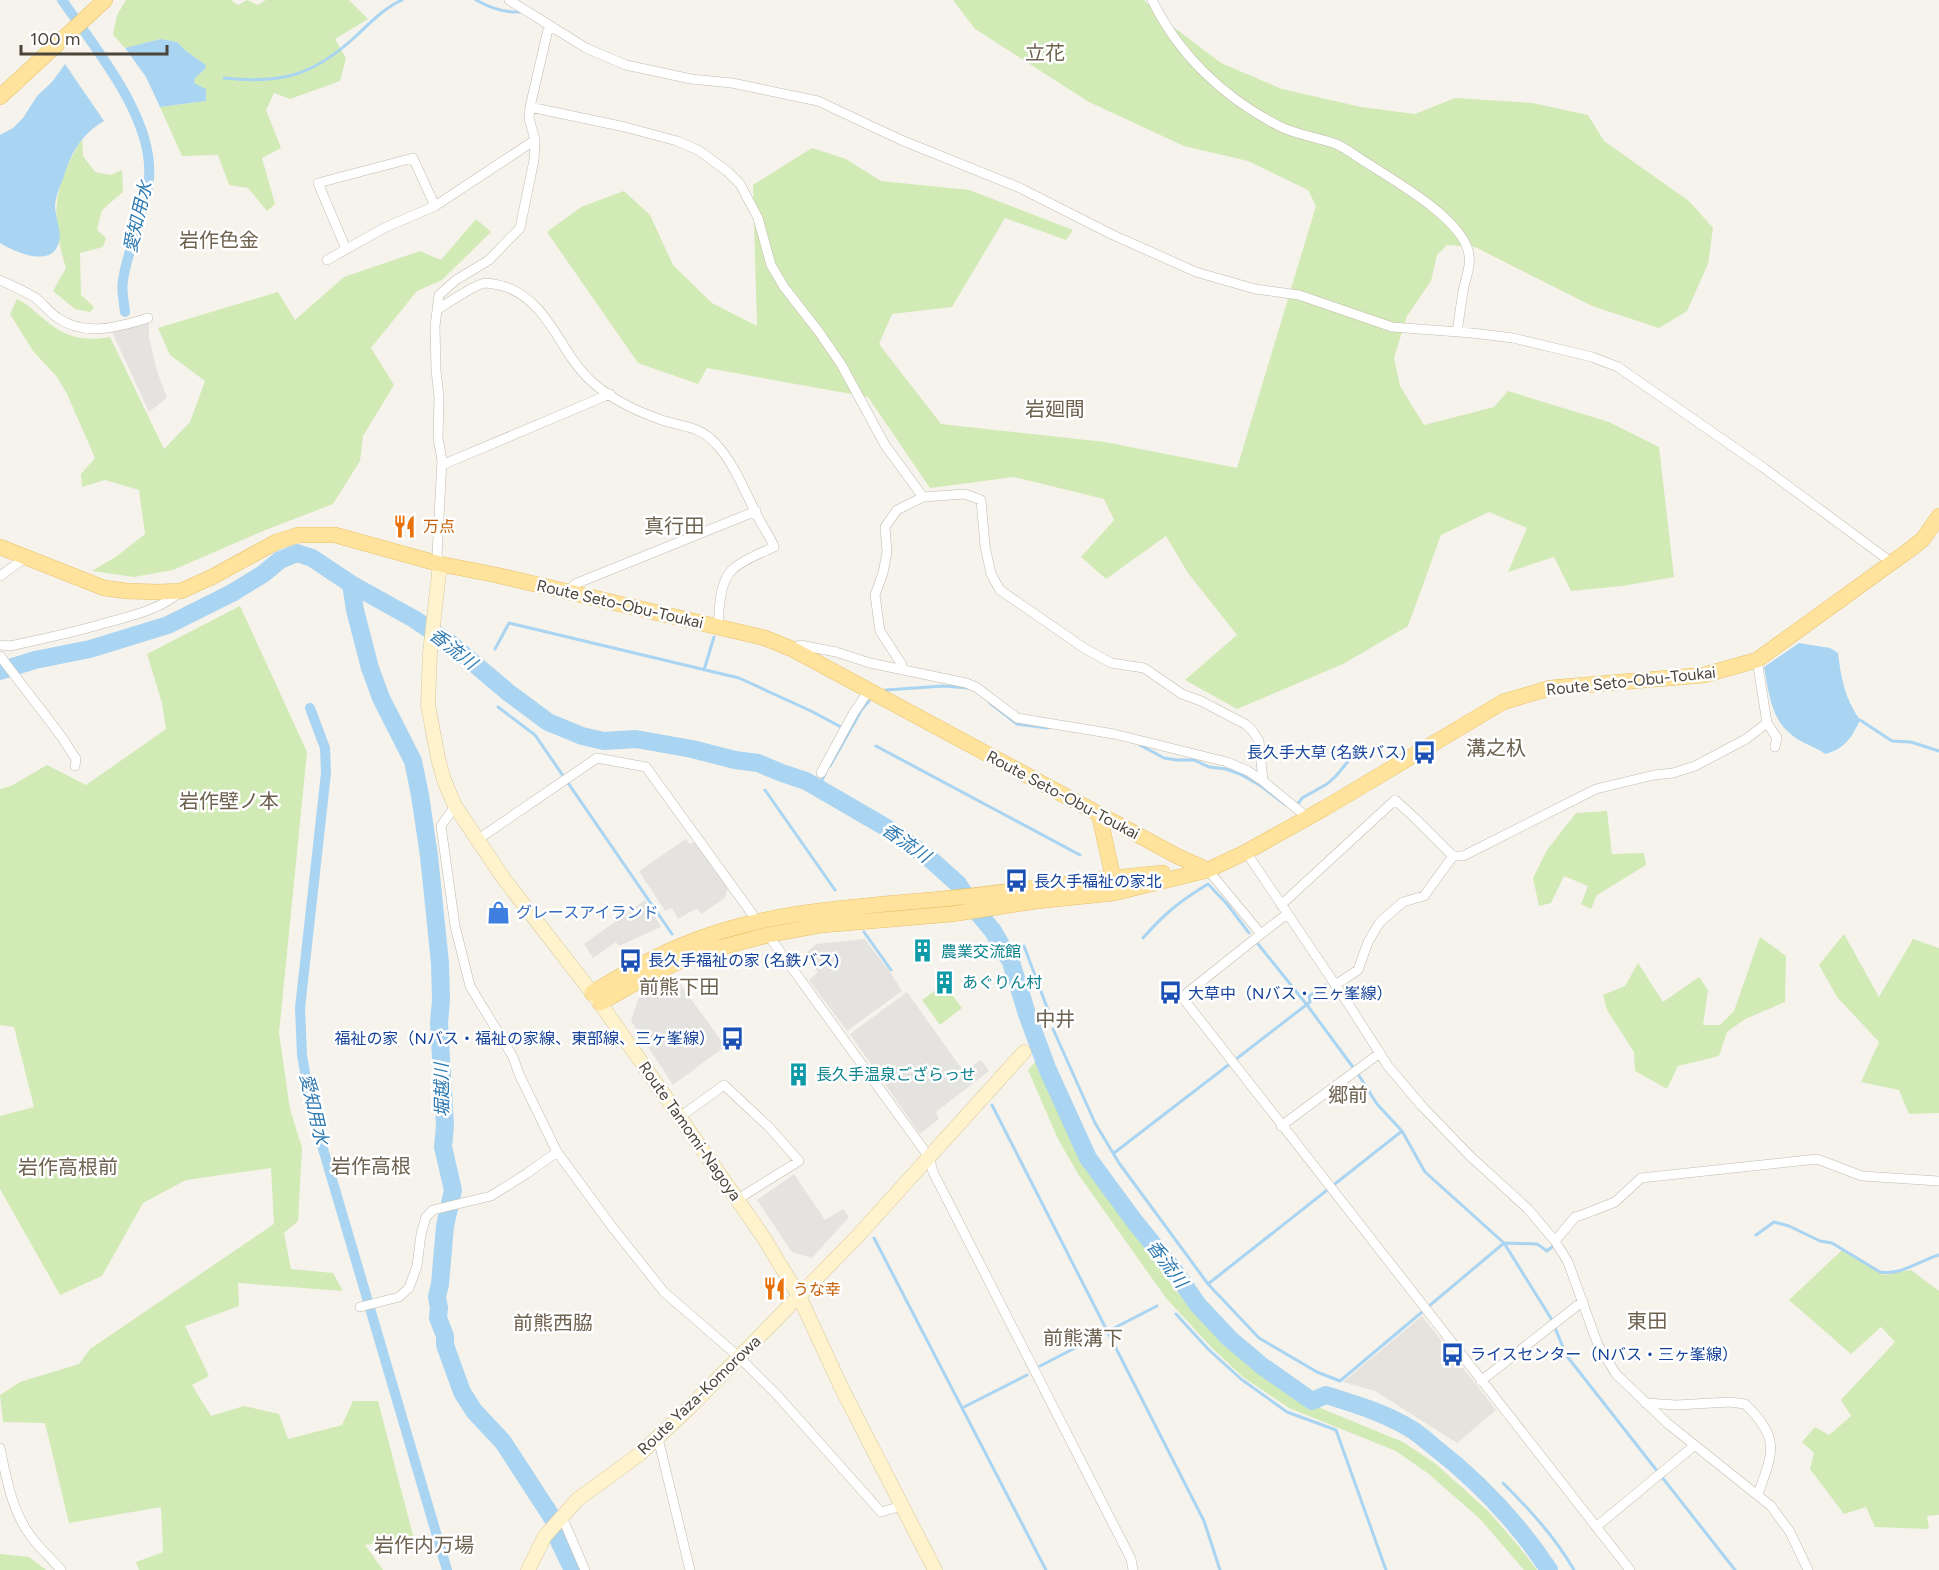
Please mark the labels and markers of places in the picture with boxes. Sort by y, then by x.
restaurant icon: 万点 [392,513,418,539]
place label: 万点 [423,517,455,536]
bus stop icon: 長久手大草 (名鉄バス) [1411,739,1437,765]
place label: 長久手大草 (名鉄バス) [1247,743,1406,762]
bus stop icon: 長久手福祉の家北 [1003,868,1029,894]
place label: 長久手福祉の家北 [1034,872,1162,891]
shop icon: グレースアイランド [485,899,511,925]
place label: グレースアイランド [516,903,658,922]
building icon: 農業交流館 [910,938,936,964]
place label: 農業交流館 [941,942,1021,961]
bus stop icon: 長久手福祉の家 (名鉄バス) [617,947,643,973]
place label: 長久手福祉の家 (名鉄バス) [648,951,839,970]
building icon: あぐりん村 [931,969,957,995]
place label: あぐりん村 [962,973,1042,992]
bus stop icon: 大草中（Nバス・三ヶ峯線） [1157,980,1183,1006]
place label: 大草中（Nバス・三ヶ峯線） [1188,984,1392,1003]
bus stop icon: 福祉の家（Nバス・福祉の家線、東部線、三ヶ峯線） [720,1025,746,1051]
place label: 福祉の家（Nバス・福祉の家線、東部線、三ヶ峯線） [335,1029,715,1048]
building icon: 長久手温泉ござらっせ [785,1061,811,1087]
place label: 長久手温泉ござらっせ [816,1065,976,1084]
restaurant icon: うな幸 [762,1276,788,1302]
place label: うな幸 [793,1280,841,1299]
bus stop icon: ライスセンター（Nバス・三ヶ峯線） [1439,1341,1465,1367]
place label: ライスセンター（Nバス・三ヶ峯線） [1470,1345,1738,1364]

